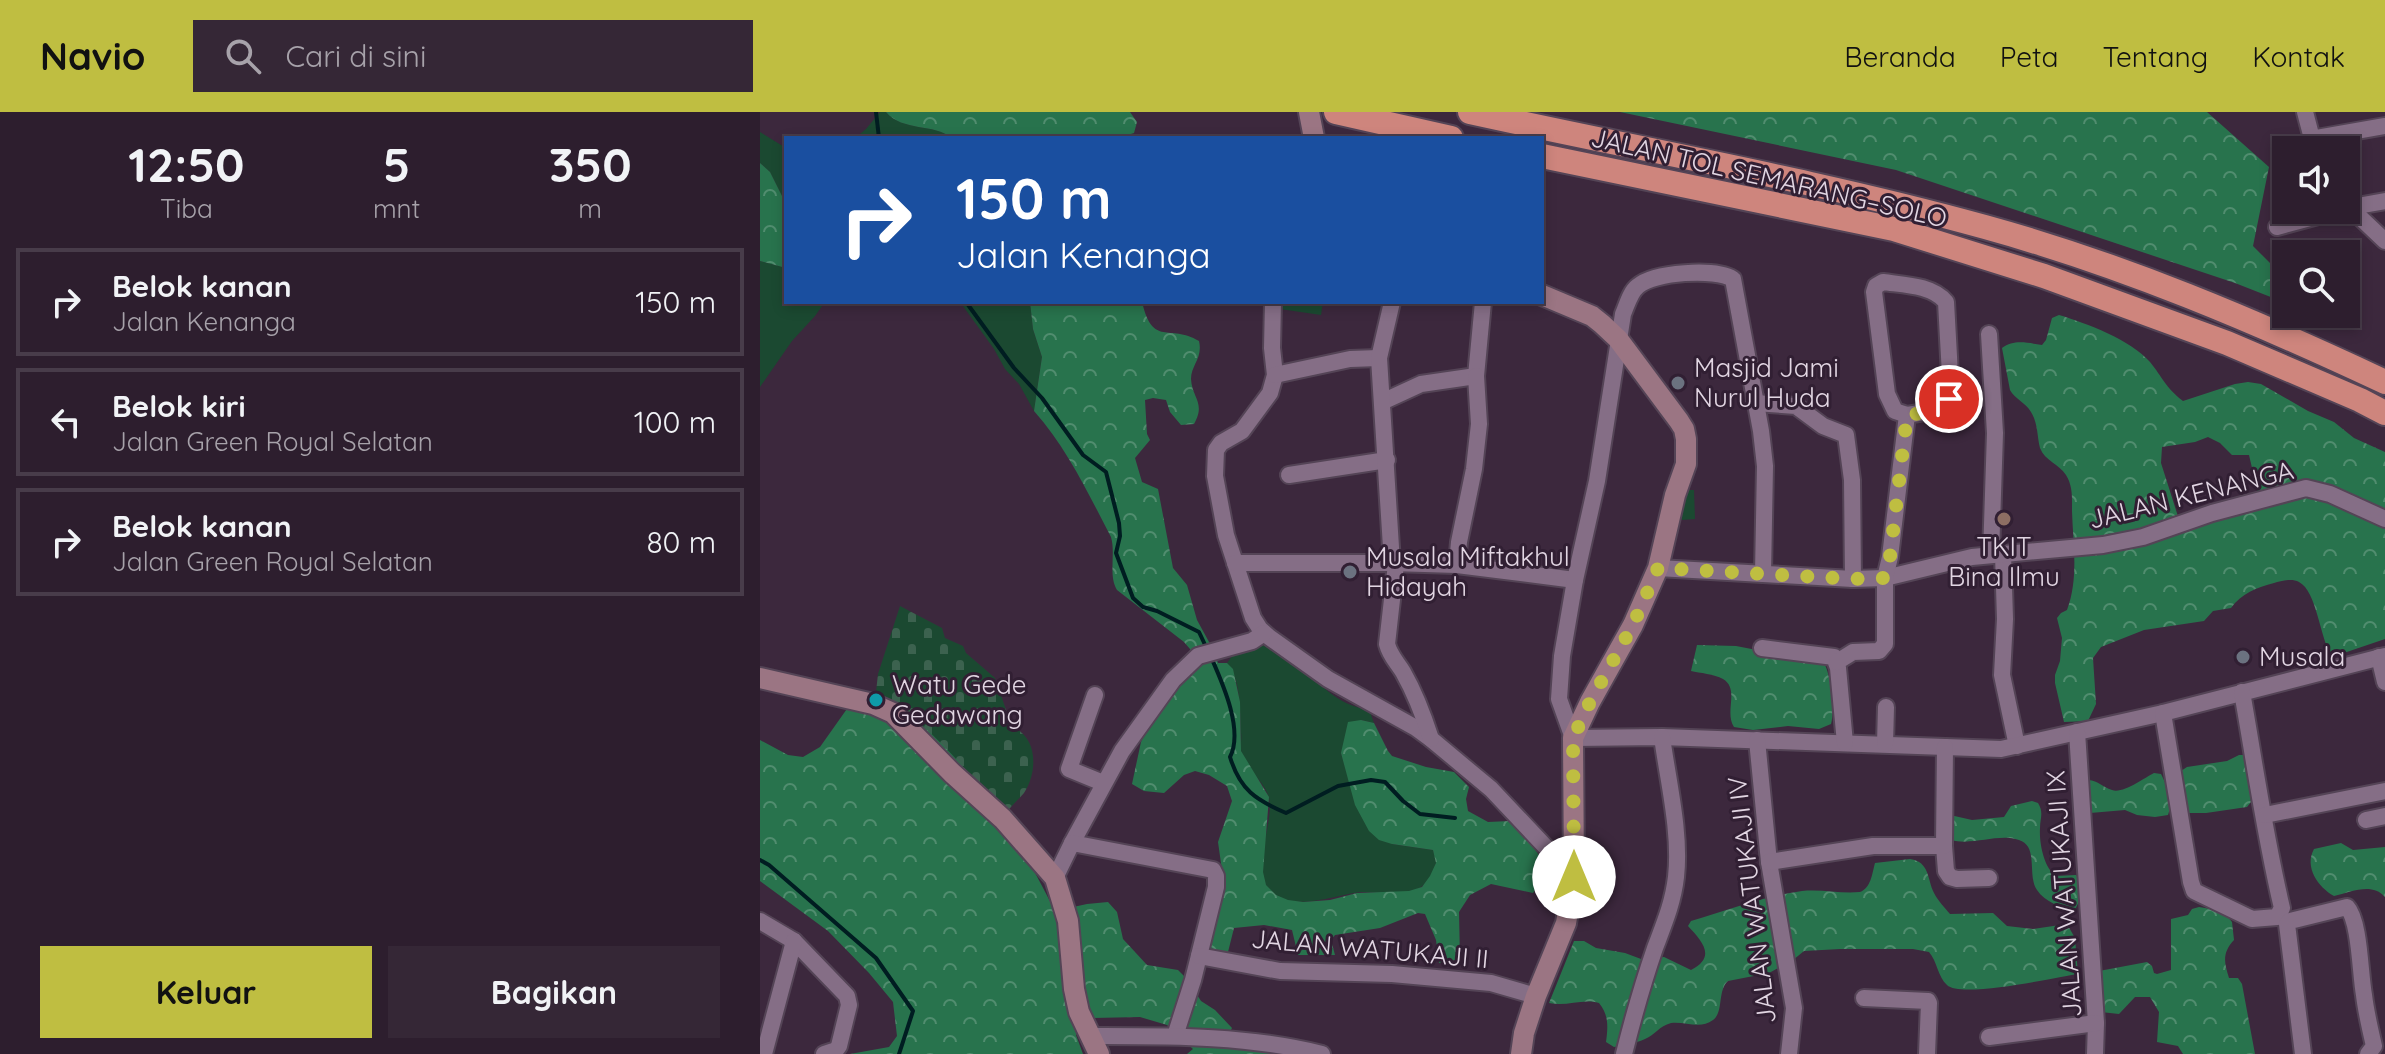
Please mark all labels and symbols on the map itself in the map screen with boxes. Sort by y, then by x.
street label: JALAN TOL SEMARANG–SOLO [1588,120,1950,235]
place label: Masjid Jami Nurul Huda [1694,351,1839,414]
pin [1915,365,1983,433]
marker: Masjid Jami Nurul Huda [1669,374,1687,392]
street label: JALAN KENANGA [2085,453,2297,536]
marker: TKIT Bina Ilmu [1995,510,2013,528]
place label: TKIT Bina Ilmu [1948,530,2060,593]
place label: Musala Miftakhul Hidayah [1366,540,1570,603]
marker: Musala Miftakhul Hidayah [1341,563,1359,581]
place label: Musala [2259,640,2345,673]
marker: Musala [2234,648,2252,666]
place label: Watu Gede Gedawang [892,668,1027,731]
marker: Watu Gede Gedawang [867,691,885,709]
street label: JALAN WATUKAJI IX [2038,769,2089,1019]
street label: JALAN WATUKAJI IV [1720,775,1783,1026]
position arrow [1532,835,1616,919]
street label: JALAN WATUKAJI II [1250,922,1490,975]

